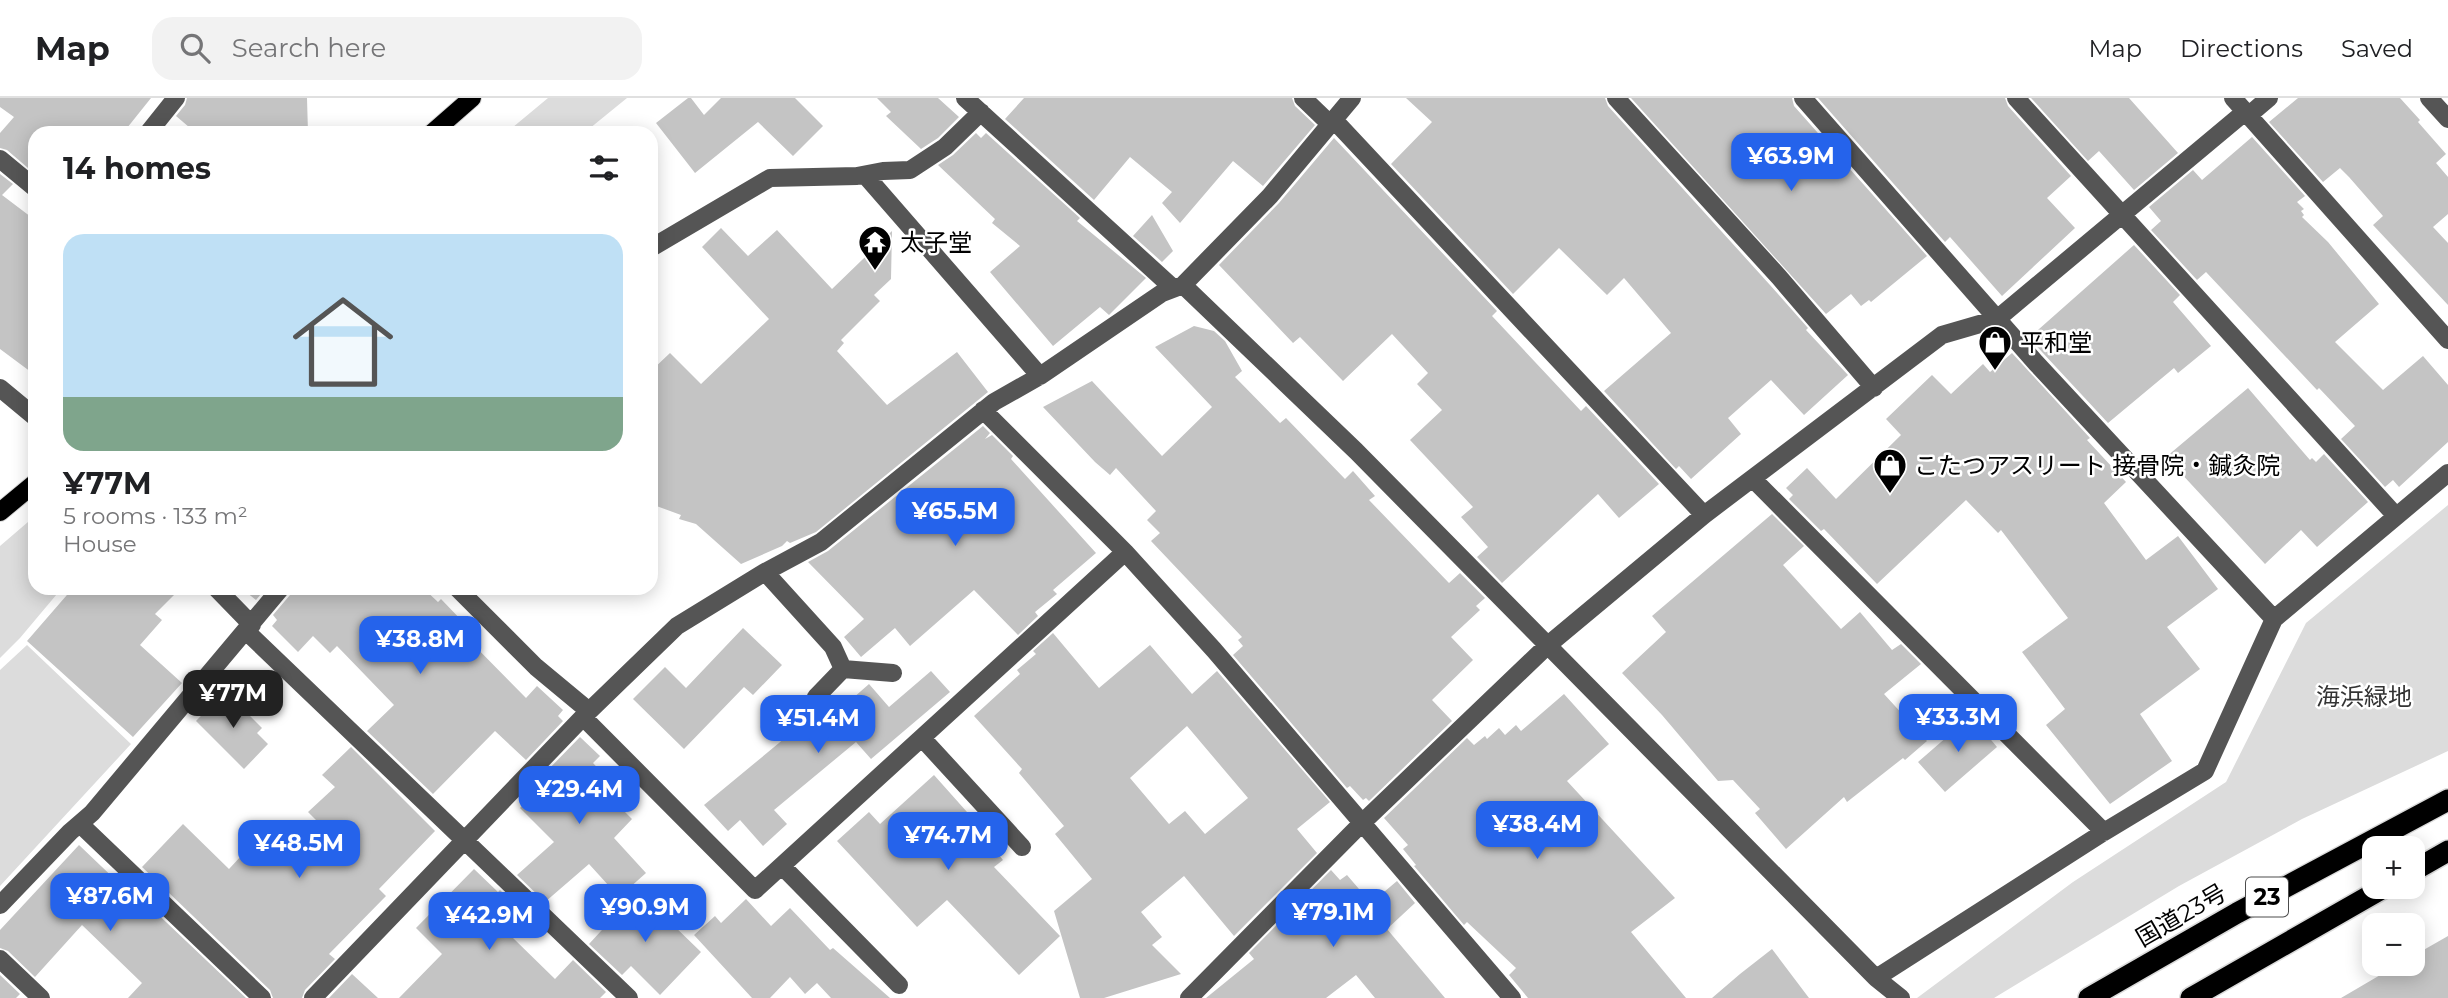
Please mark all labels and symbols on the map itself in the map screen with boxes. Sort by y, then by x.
pin: ¥63.9M [1734,134,1848,193]
temple icon: 太子堂 [856,223,894,272]
place label: 太子堂 [900,228,972,257]
shop icon: 平和堂 [1976,323,2014,372]
place label: 平和堂 [2020,328,2092,357]
shop icon: こたつアスリート 接骨院・鍼灸院 [1871,446,1909,495]
place label: こたつアスリート 接骨院・鍼灸院 [1914,451,2280,480]
pin: ¥65.5M [898,489,1012,548]
pin: ¥38.8M [363,616,477,676]
pin: ¥77M [192,670,274,730]
park label: 海浜緑地 [2316,682,2412,711]
pin: ¥33.3M [1901,694,2015,754]
pin: ¥51.4M [761,696,875,755]
pin: ¥29.4M [522,766,636,826]
pin: ¥38.4M [1480,802,1594,861]
pin: ¥74.7M [891,812,1005,872]
pin: ¥48.5M [242,820,356,880]
pin: ¥87.6M [53,874,167,933]
road number: 23 [2246,877,2288,916]
street label: 国道23号 [2131,878,2231,952]
pin: ¥90.9M [588,884,702,944]
pin: ¥79.1M [1276,890,1390,949]
pin: ¥42.9M [432,892,546,952]

